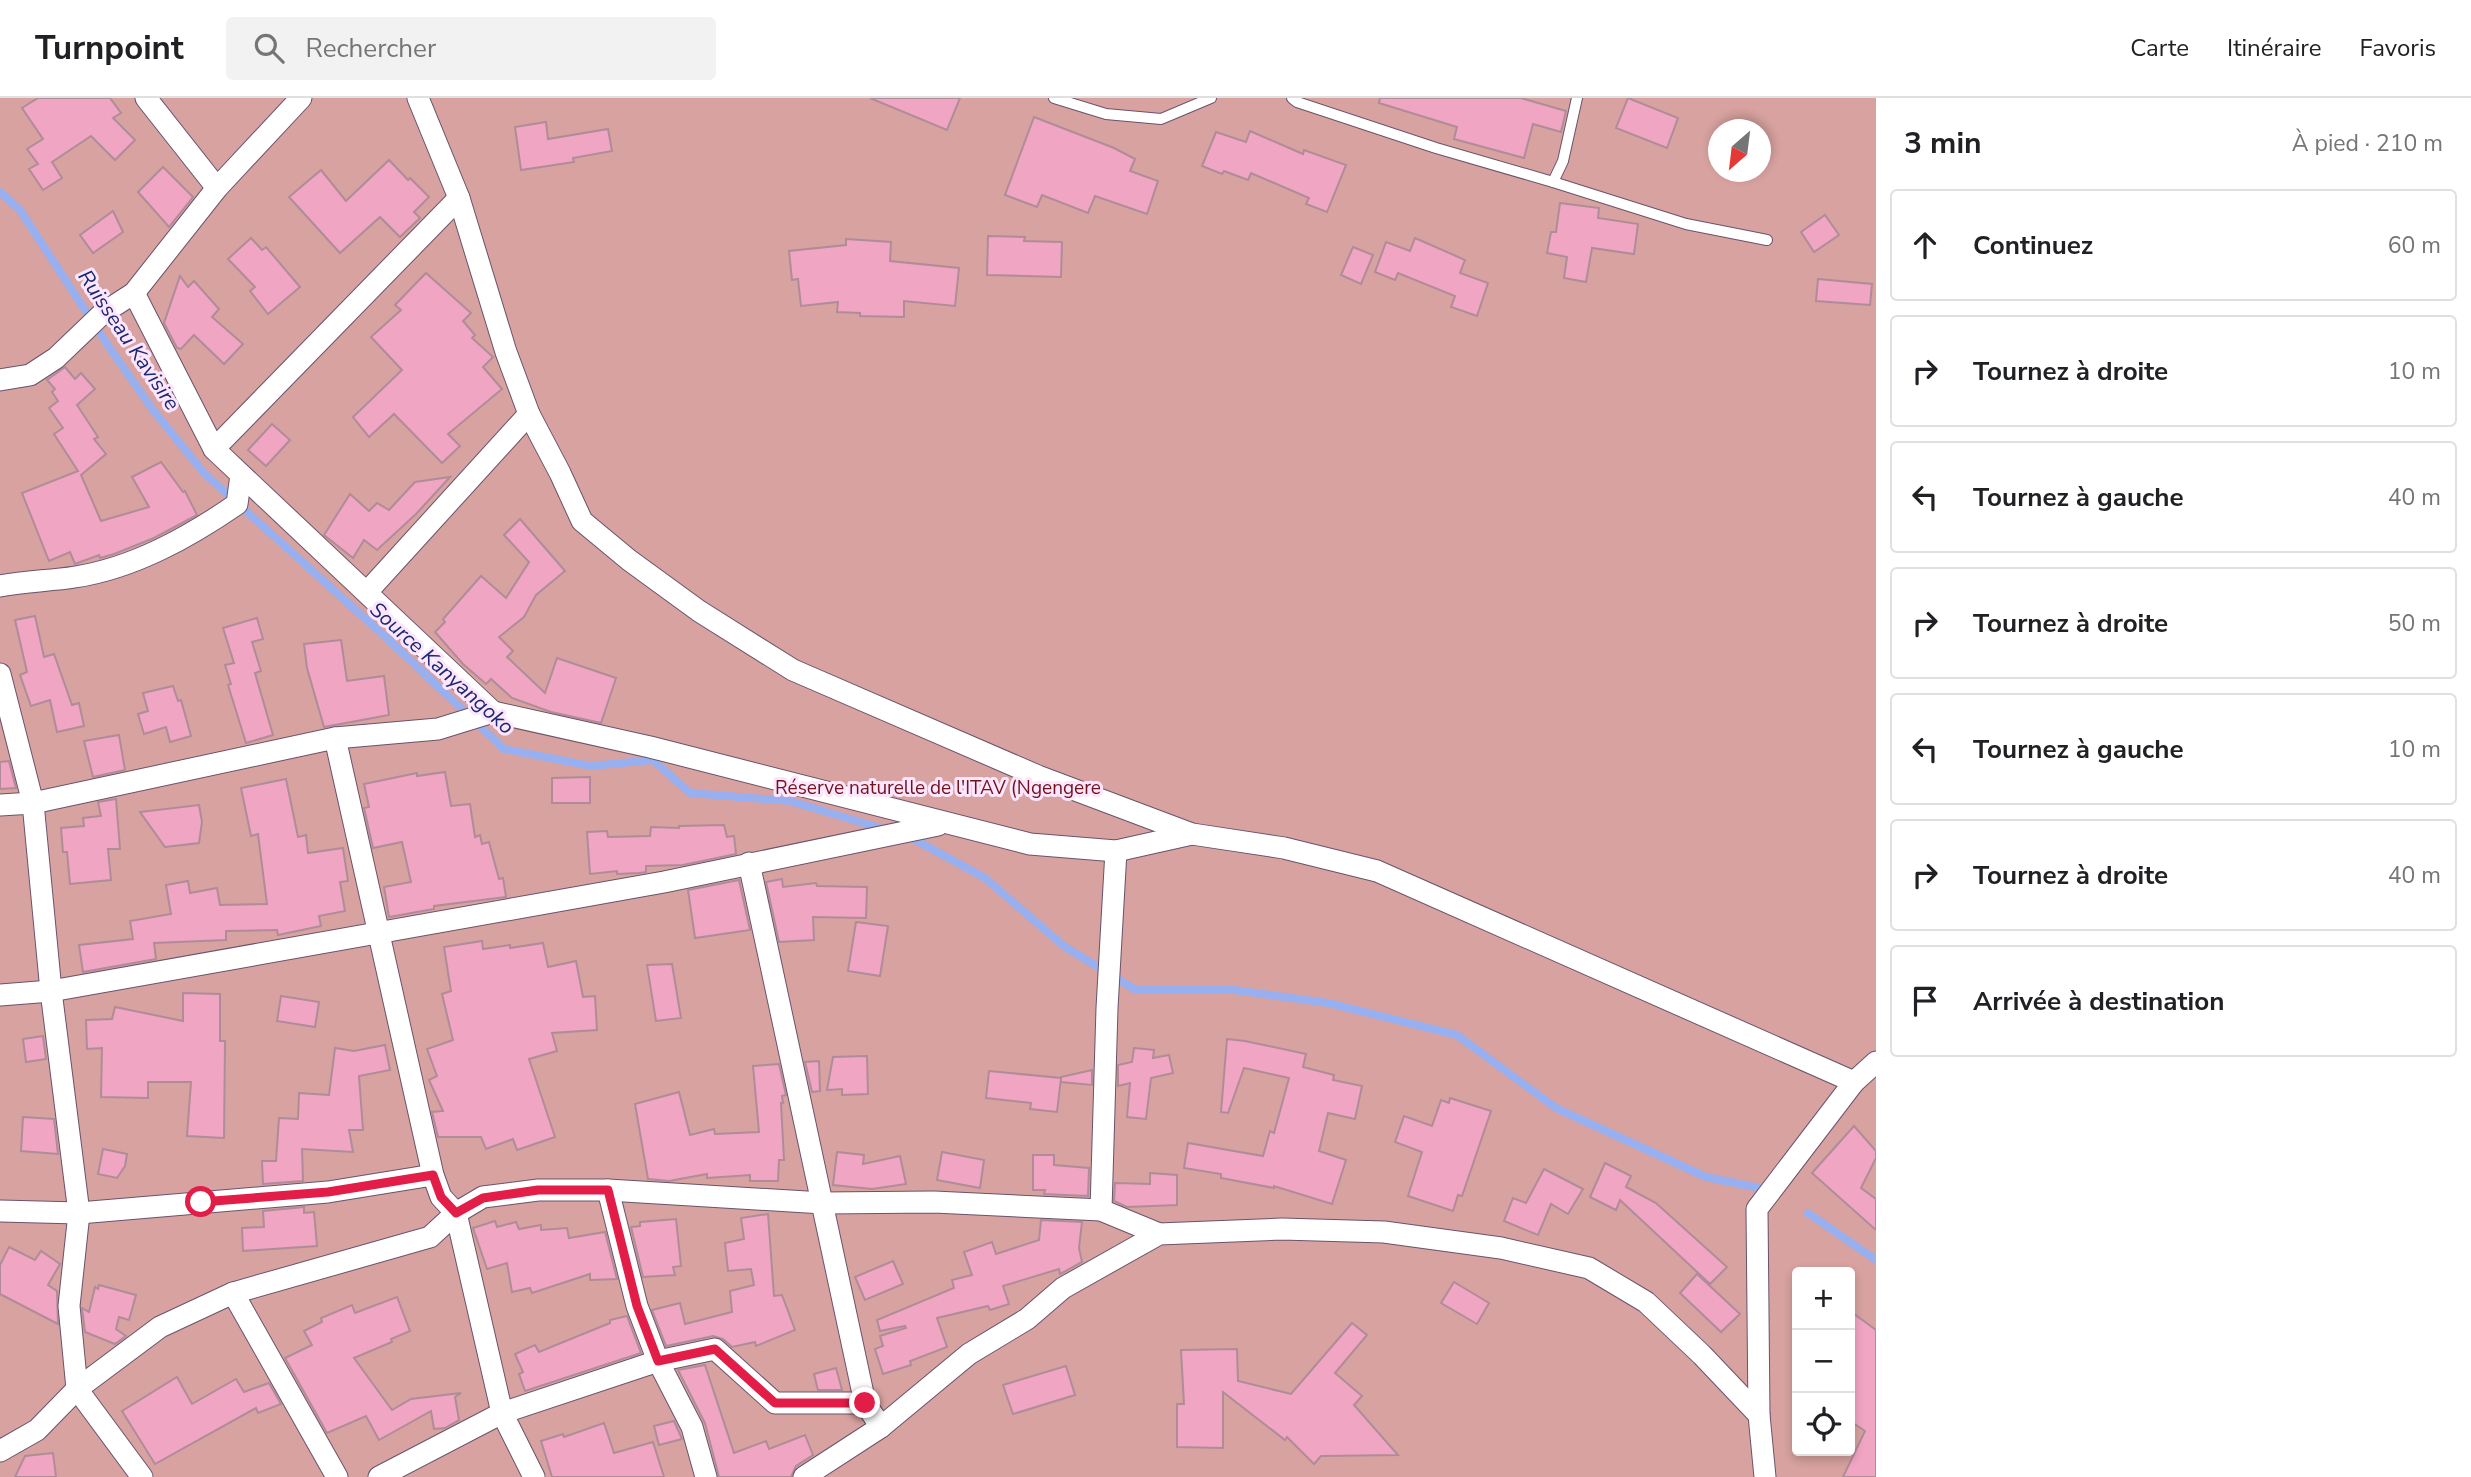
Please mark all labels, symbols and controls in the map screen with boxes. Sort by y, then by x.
search box [226,17,716,80]
text: Turnpoint [35,26,184,71]
icon: search [250,29,288,67]
text: Rechercher [306,31,436,66]
text: Carte [2130,32,2189,64]
text: Itinéraire [2227,32,2321,64]
text: Favoris [2359,32,2436,64]
north arrow [1708,119,1771,182]
text: 3 min [1904,123,1982,164]
text: À pied · 210 m [2292,128,2443,159]
icon: ahead [1906,226,1944,264]
text: Continuez [1973,228,2093,263]
text: 60 m [2388,230,2441,261]
water label: Ruisseau Kavisire [72,264,186,416]
icon: right [1906,352,1944,390]
text: Tournez à droite [1973,354,2168,389]
text: 10 m [2388,356,2441,387]
icon: left [1906,478,1944,516]
text: Tournez à gauche [1973,480,2184,515]
text: 40 m [2388,482,2441,513]
water label: Source Kanyangoko [364,596,520,740]
icon: right [1906,604,1944,642]
text: Tournez à droite [1973,606,2168,641]
text: 50 m [2388,608,2441,639]
icon: left [1906,730,1944,768]
text: Tournez à gauche [1973,732,2184,767]
text: 10 m [2388,734,2441,765]
park label: Réserve naturelle de l'ITAV (Ngengere [775,775,1101,801]
icon: right [1906,856,1944,894]
text: Tournez à droite [1973,858,2168,893]
text: 40 m [2388,860,2441,891]
icon: arrive [1906,982,1944,1020]
text: Arrivée à destination [1973,984,2224,1019]
route start [185,1186,216,1217]
map controls [1792,1267,1855,1456]
button: + [1792,1267,1855,1330]
button: − [1792,1330,1855,1393]
route end [849,1387,880,1418]
button: locate [1792,1393,1855,1456]

